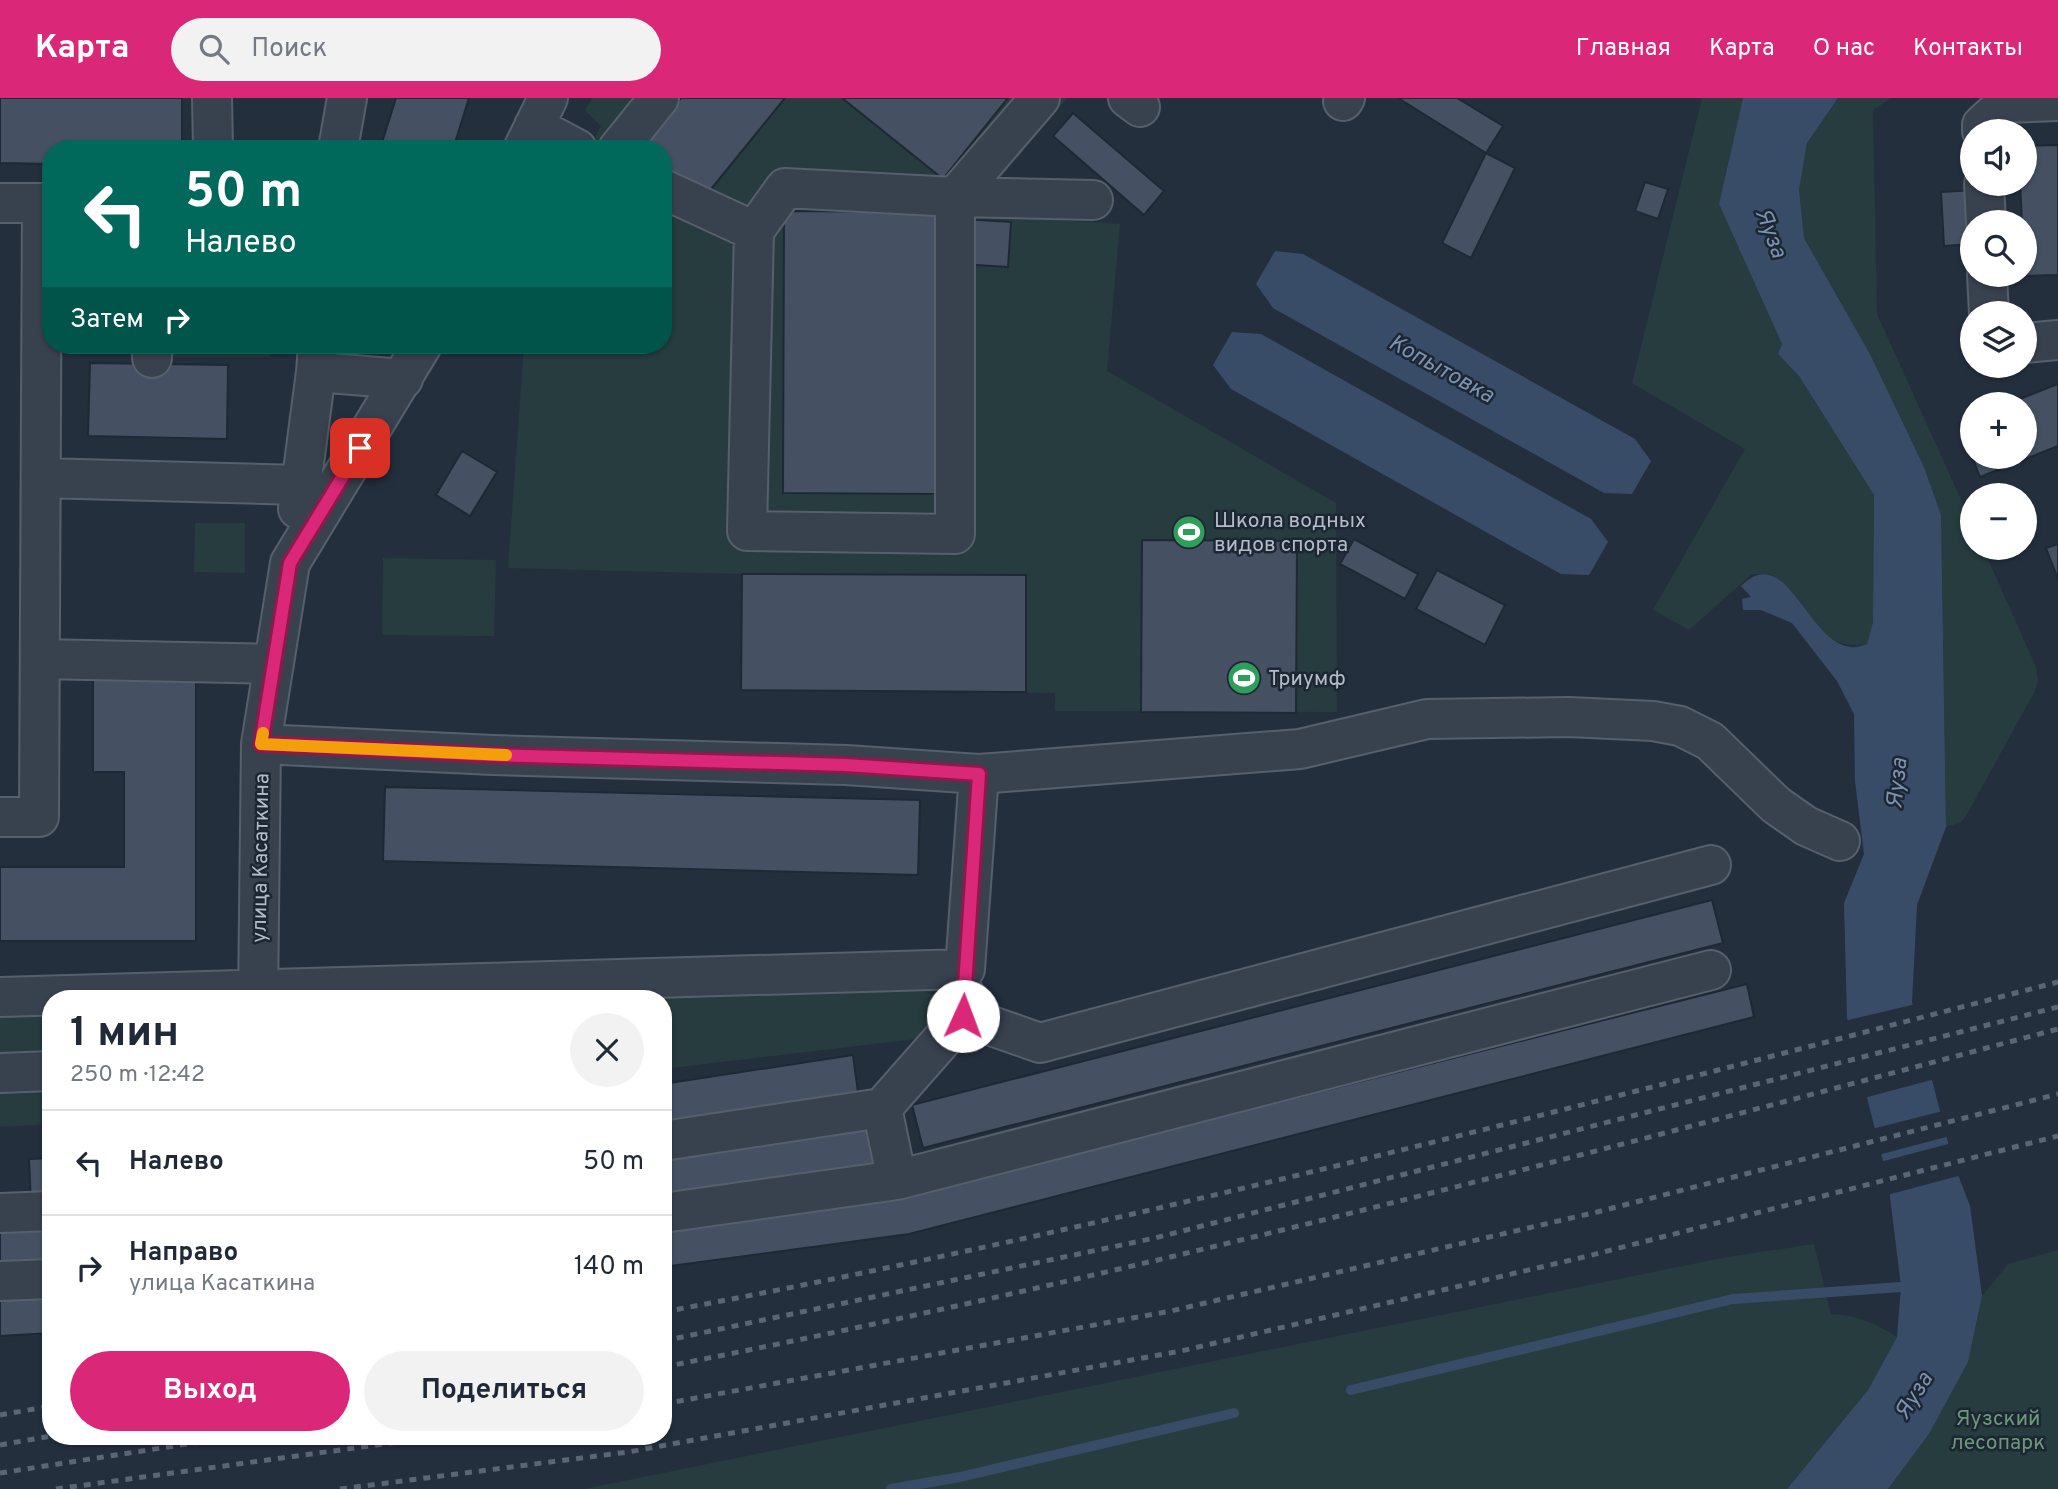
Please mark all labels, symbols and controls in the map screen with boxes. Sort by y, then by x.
search box [171,18,661,81]
text: Карта [35,28,129,70]
icon: search [195,30,233,68]
text: Поиск [251,33,327,66]
text: Главная [1576,34,1671,64]
text: Карта [1709,34,1775,64]
text: О нас [1813,34,1875,64]
text: Контакты [1913,34,2023,64]
map controls [1960,119,2037,560]
button: sound [1960,119,2037,196]
text: 50 m [185,163,302,225]
icon: left [70,168,161,259]
water label: Яуза [1747,205,1792,263]
button: search [1960,210,2037,287]
text: Налево [185,224,297,264]
icon: right [158,301,196,339]
button: layers [1960,301,2037,378]
text: Затем [70,304,144,337]
water label: Копытовка [1383,329,1499,411]
button: + [1960,392,2037,469]
pin [330,418,390,478]
icon: arrive [341,429,379,467]
button: − [1960,483,2037,560]
place label: Школа водных видов спорта [1214,508,1366,559]
sports icon: Школа водных видов спорта [1170,513,1208,551]
sports icon: Триумф [1225,659,1263,697]
place label: Триумф [1268,666,1346,693]
water label: Яуза [1881,757,1916,810]
street label: улица Касаткина [247,773,276,943]
position arrow [926,979,1000,1053]
text: 1 мин [70,1008,179,1061]
button: close [570,1013,644,1087]
text: 250 m · 12:42 [70,1061,205,1090]
icon: left [70,1144,108,1182]
text: Налево [129,1146,224,1179]
text: 50 m [583,1146,644,1179]
text: Направо [129,1237,238,1270]
icon: right [70,1249,108,1287]
text: 140 m [574,1251,644,1284]
text: улица Касаткина [129,1270,315,1299]
button: Выход [70,1351,350,1431]
button: Поделиться [364,1351,644,1431]
water label: Яуза [1889,1367,1941,1425]
park label: Яузский лесопарк [1951,1406,2045,1457]

